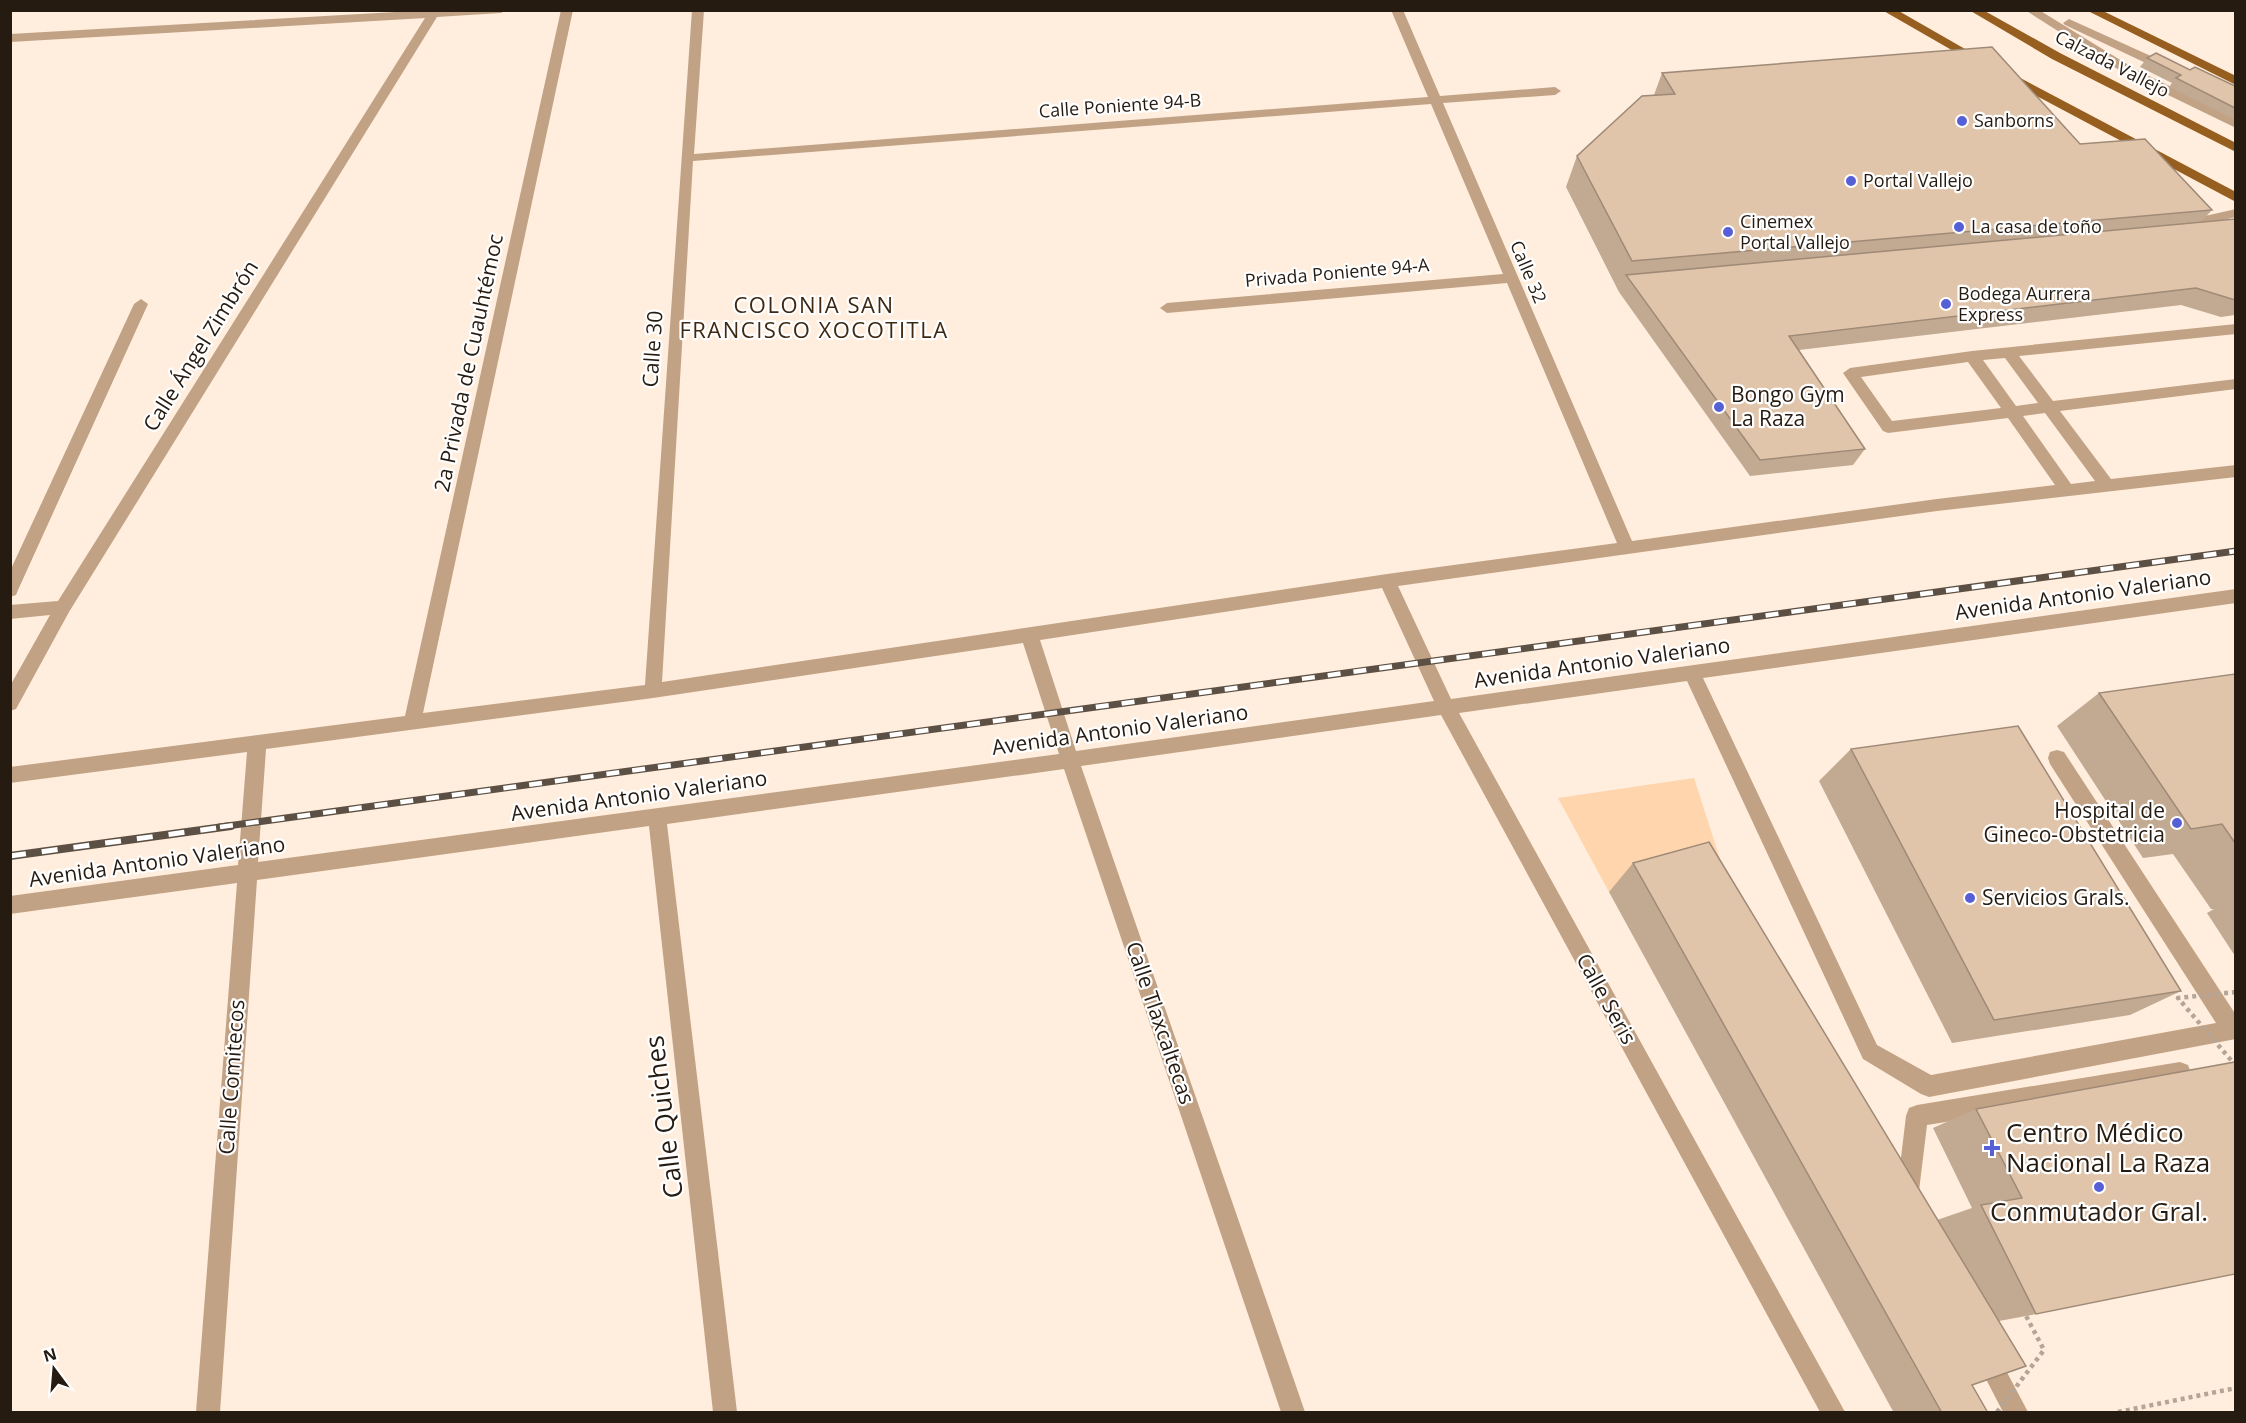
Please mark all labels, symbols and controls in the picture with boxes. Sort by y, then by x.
street label: Calzada Vallejo [2051,24,2174,102]
street label: Calle Poniente 94-B [1038,87,1202,123]
place label: Sanborns [1974,108,2054,132]
marker: Sanborns [1955,114,1969,128]
place label: Portal Vallejo [1863,168,1973,192]
marker: Portal Vallejo [1844,174,1858,188]
place label: Cinemex Portal Vallejo [1740,209,1850,254]
place label: La casa de toño [1971,214,2102,238]
marker: La casa de toño [1952,220,1966,234]
marker: Cinemex Portal Vallejo [1721,225,1735,239]
street label: 2a Privada de Cuauhtémoc [427,231,509,494]
street label: Calle 32 [1505,237,1553,307]
street label: Privada Poniente 94-A [1244,252,1431,292]
street label: Calle Ángel Zimbrón [136,255,264,436]
place label: Bodega Aurrera Express [1958,281,2091,326]
district label: COLONIA SAN FRANCISCO XOCOTITLA [679,289,949,344]
marker: Bodega Aurrera Express [1939,297,1953,311]
street label: Calle 30 [635,310,669,388]
place label: Bongo Gym La Raza [1731,380,1845,432]
marker: Bongo Gym La Raza [1712,400,1726,414]
street label: Avenida Antonio Valeriano [1953,562,2213,626]
street label: Avenida Antonio Valeriano [1472,630,1732,694]
street label: Avenida Antonio Valeriano [990,697,1250,761]
street label: Avenida Antonio Valeriano [509,763,769,827]
place label: Hospital de Gineco-Obstetricia [1983,796,2165,848]
marker: Hospital de Gineco-Obstetricia [2170,816,2184,830]
street label: Avenida Antonio Valeriano [27,829,287,893]
place label: Servicios Grals. [1982,883,2129,911]
marker: Servicios Grals. [1963,891,1977,905]
street label: Calle Tlaxcaltecas [1120,938,1202,1108]
street label: Calle Seris [1570,948,1643,1049]
street label: Calle Comitecos [212,998,250,1155]
street label: Calle Quiches [635,1034,691,1200]
place label: Centro Médico Nacional La Raza [2006,1114,2210,1180]
marker: Centro Médico Nacional La Raza [1983,1139,2001,1157]
marker: Conmutador Gral. [2092,1180,2106,1194]
place label: Conmutador Gral. [1990,1193,2208,1229]
north arrow [24,1339,84,1399]
text: N [41,1342,59,1367]

